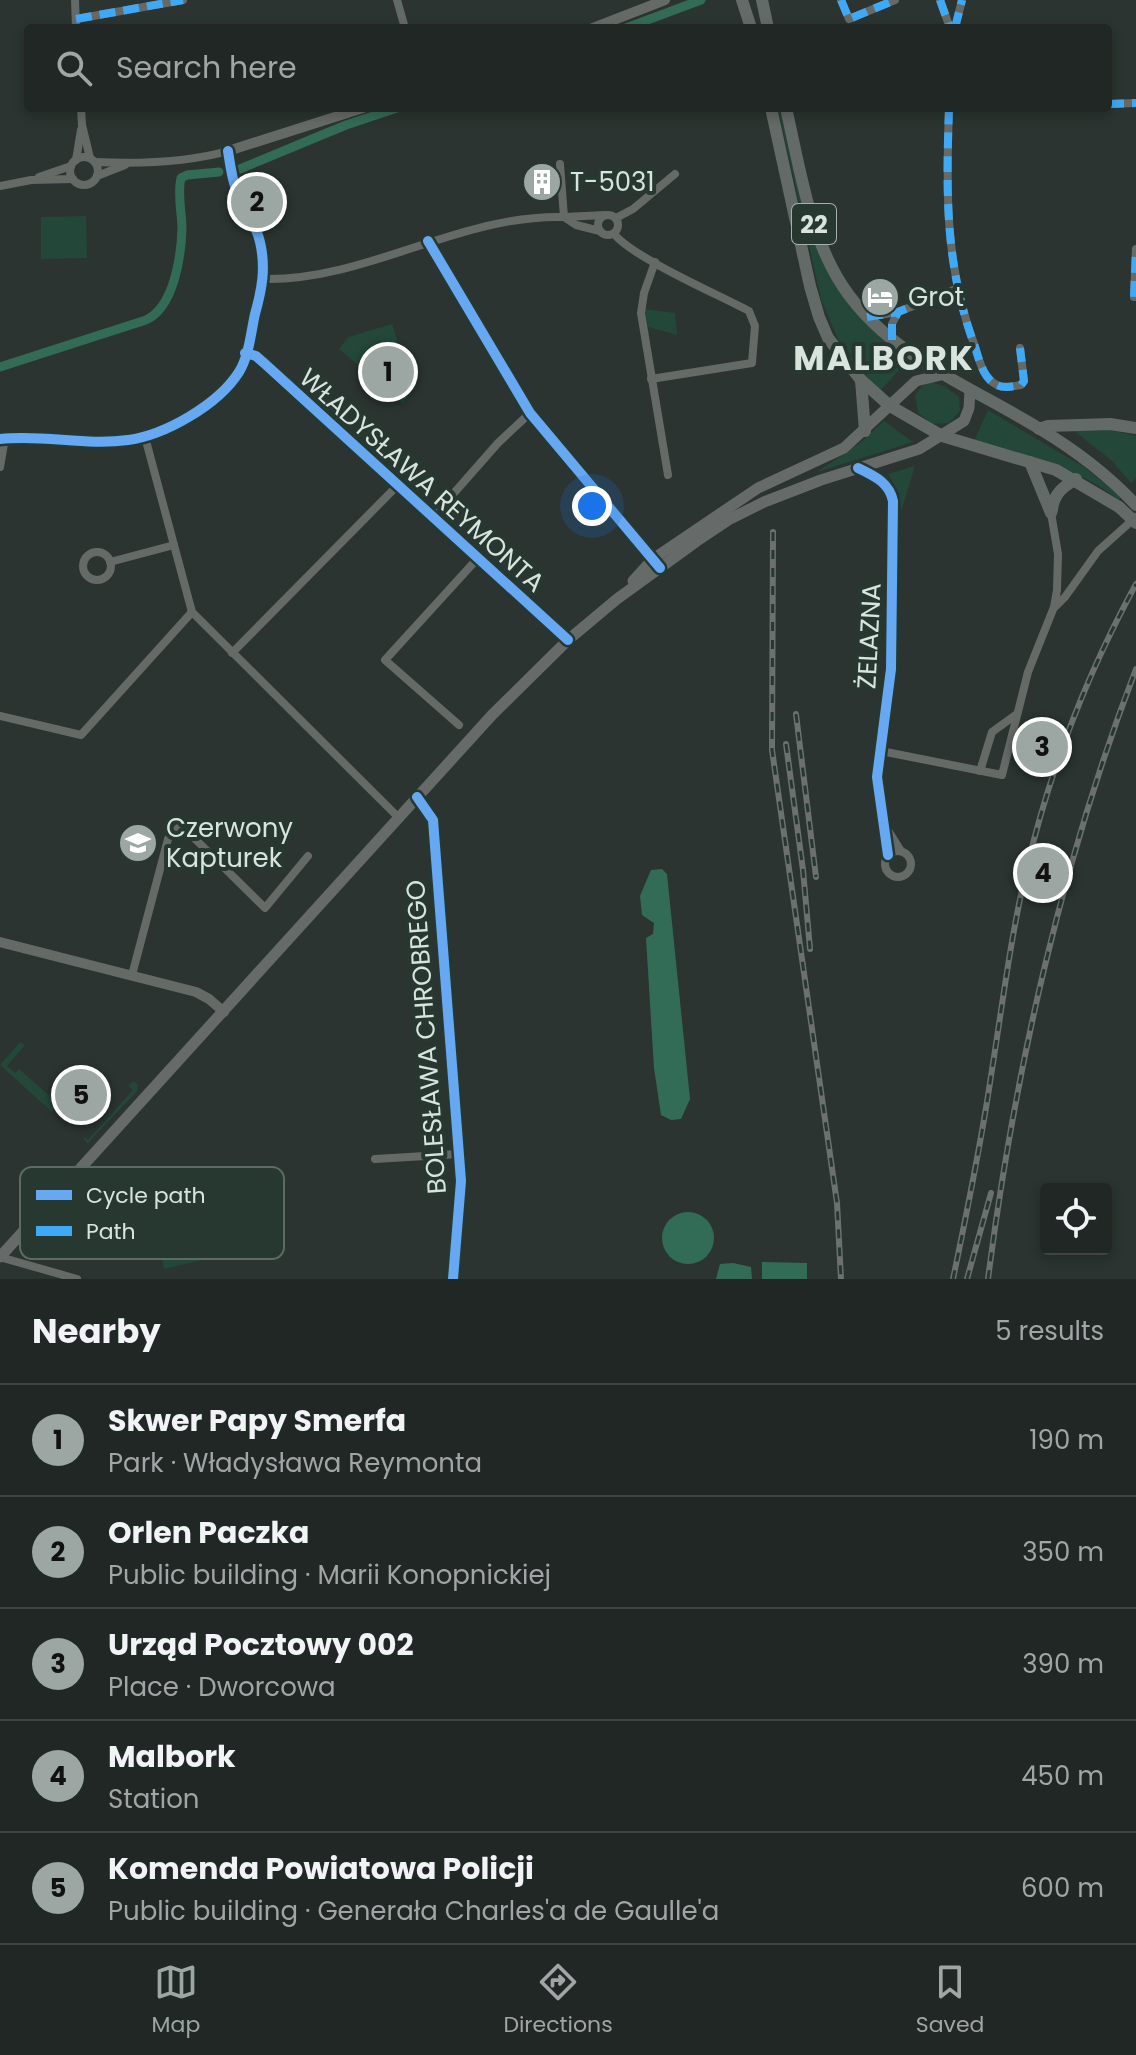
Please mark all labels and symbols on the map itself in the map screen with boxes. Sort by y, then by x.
building icon: T-5031 [521,161,563,203]
place label: T-5031 [570,164,655,200]
pin: 2 [231,172,283,232]
road number: 22 [792,204,836,244]
hotel icon: Grot [859,276,901,318]
place label: Grot [908,279,964,315]
district label: MALBORK [793,334,975,382]
pin: 1 [362,342,414,402]
street label: WŁADYSŁAWA REYMONTA [291,360,553,600]
your location [572,486,612,526]
street label: ŻELAZNA [848,582,890,690]
pin: 3 [1016,717,1068,777]
place label: Czerwony Kapturek [166,810,293,876]
school or university icon: Czerwony Kapturek [117,822,159,864]
pin: 4 [1017,843,1069,903]
street label: BOLESŁAWA CHROBREGO [397,879,455,1195]
pin: 5 [55,1065,107,1125]
legend [20,1167,284,1259]
text: Cycle path [86,1180,205,1211]
text: Path [86,1216,136,1247]

